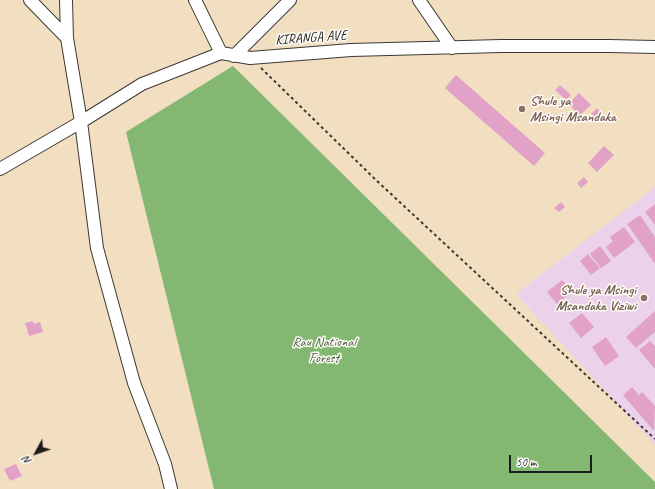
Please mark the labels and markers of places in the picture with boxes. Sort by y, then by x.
place label: Shule ya Msingi Msandaka [530,93,616,126]
marker: Shule ya Msingi Msandaka [517,104,527,114]
place label: Shule ya Msingi Msandaka Viziwi [556,282,636,314]
marker: Shule ya Msingi Msandaka Viziwi [639,293,649,303]

